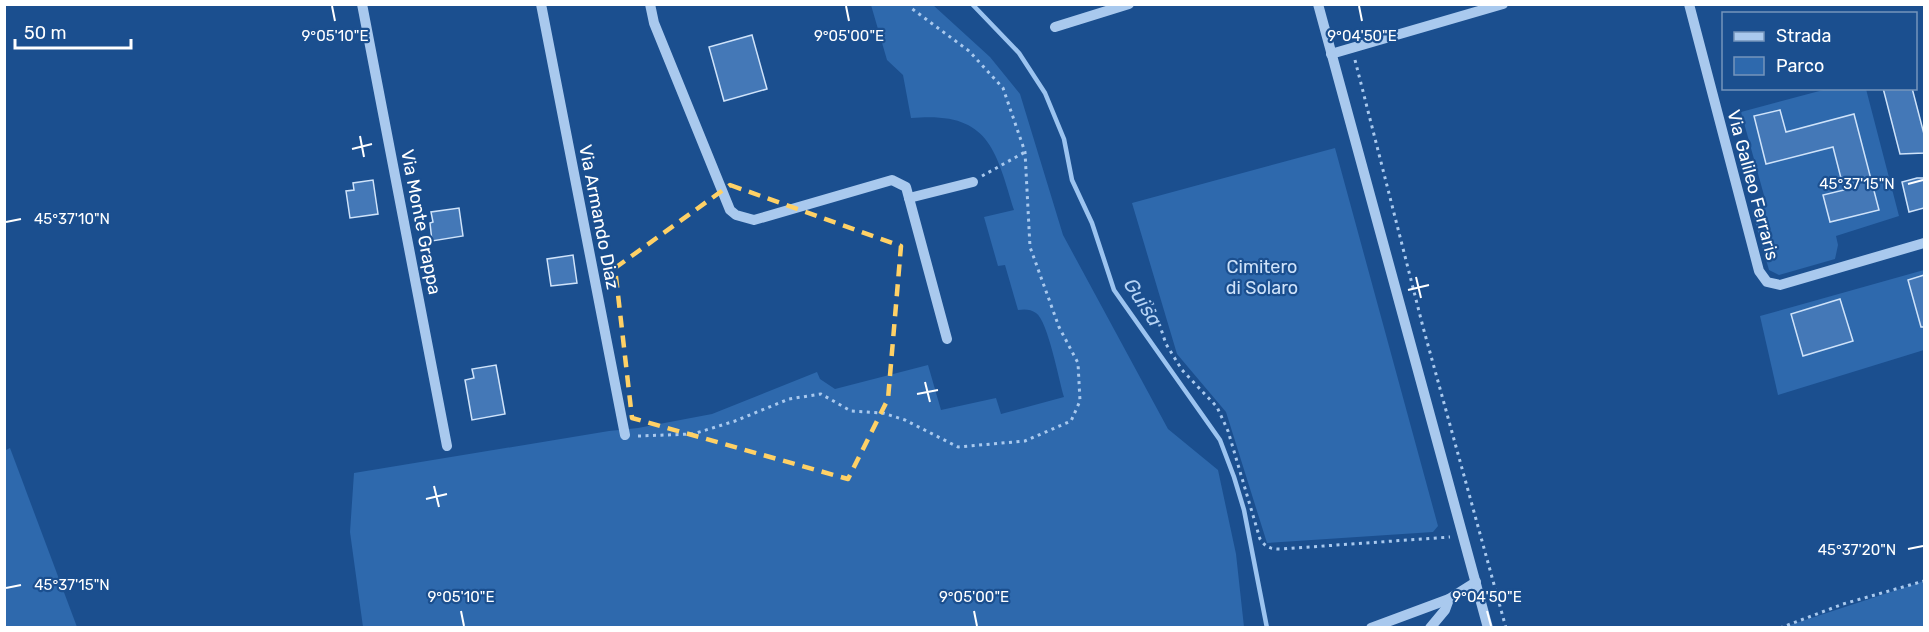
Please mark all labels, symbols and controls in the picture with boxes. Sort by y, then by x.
scale bar [15,12,130,50]
legend [1722,12,1917,90]
text: 50 m [24,22,67,44]
text: Strada [1776,25,1832,47]
text: 9°05'10"E [301,27,369,45]
text: 9°05'00"E [814,27,884,45]
text: 9°04'50"E [1327,27,1397,45]
text: Parco [1776,55,1824,77]
street label: Via Galileo Ferraris [1722,107,1784,263]
street label: Via Armando Diaz [574,143,624,291]
street label: Via Monte Grappa [396,147,446,297]
text: 45°37'15"N [1819,175,1895,193]
text: 45°37'10"N [34,210,110,228]
park label: Cimitero di Solaro [1226,256,1298,299]
water label: Guisa [1119,273,1167,331]
text: 45°37'20"N [1818,541,1896,559]
text: 45°37'15"N [34,576,110,594]
text: 9°05'10"E [427,588,495,606]
text: 9°05'00"E [939,588,1009,606]
text: 9°04'50"E [1452,588,1522,606]

